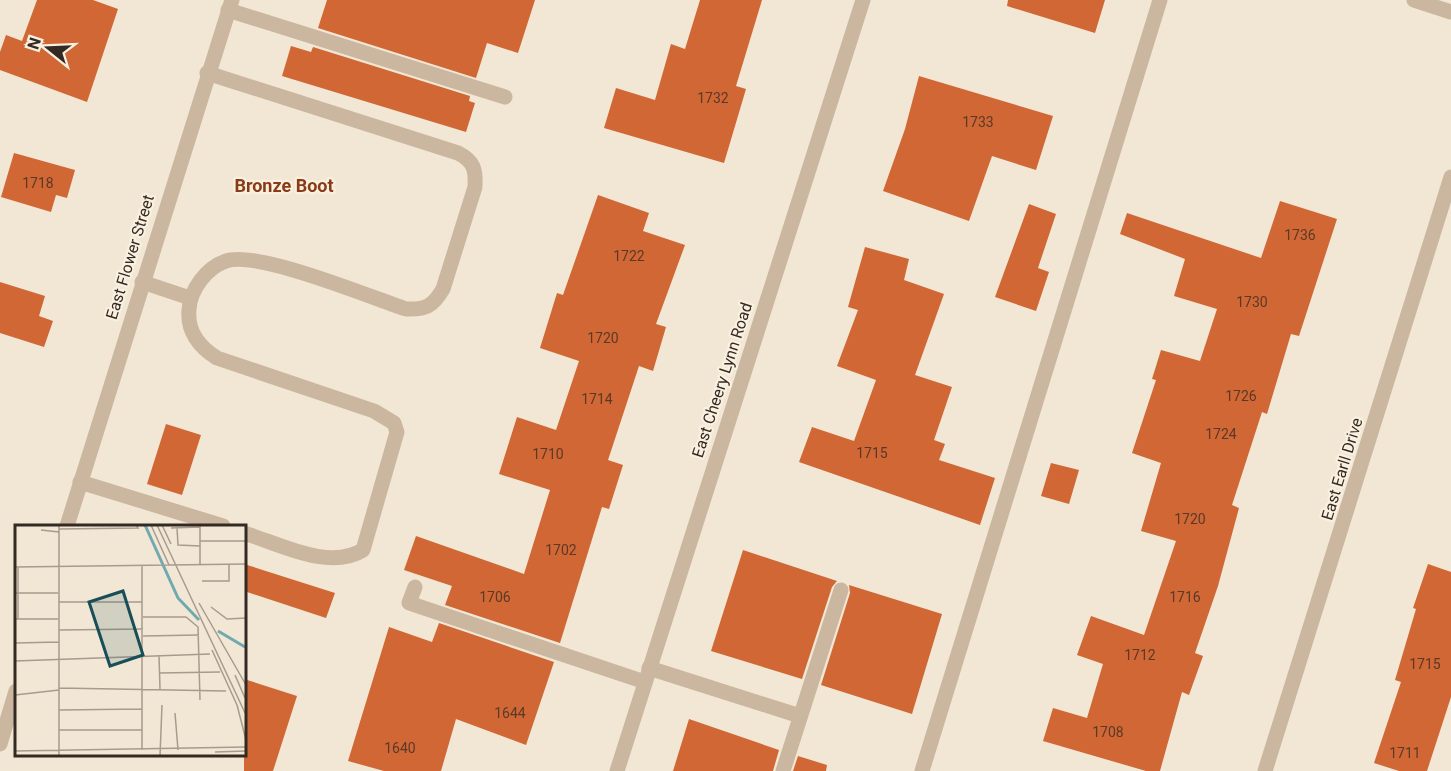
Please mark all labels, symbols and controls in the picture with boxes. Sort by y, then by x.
north arrow [18,18,78,78]
text: N [23,35,45,52]
house number: 1732 [697,90,729,106]
house number: 1733 [962,114,994,130]
house number: 1718 [22,175,54,191]
district label: Bronze Boot [234,175,334,196]
street label: East Flower Street [102,192,158,322]
house number: 1736 [1284,227,1316,243]
house number: 1722 [613,248,645,264]
house number: 1730 [1236,294,1268,310]
street label: East Cheery Lynn Road [688,300,756,460]
house number: 1720 [587,330,619,346]
house number: 1726 [1225,388,1257,404]
house number: 1714 [581,391,613,407]
street label: East Earll Drive [1317,415,1367,523]
house number: 1724 [1205,426,1237,442]
house number: 1715 [856,445,888,461]
house number: 1710 [532,446,564,462]
house number: 1720 [1174,511,1206,527]
inset map [15,525,246,756]
house number: 1702 [545,542,577,558]
house number: 1706 [479,589,511,605]
house number: 1716 [1169,589,1201,605]
house number: 1712 [1124,647,1156,663]
house number: 1715 [1409,656,1441,672]
house number: 1644 [494,705,526,721]
house number: 1708 [1092,724,1124,740]
house number: 1640 [384,740,416,756]
house number: 1711 [1389,745,1421,761]

